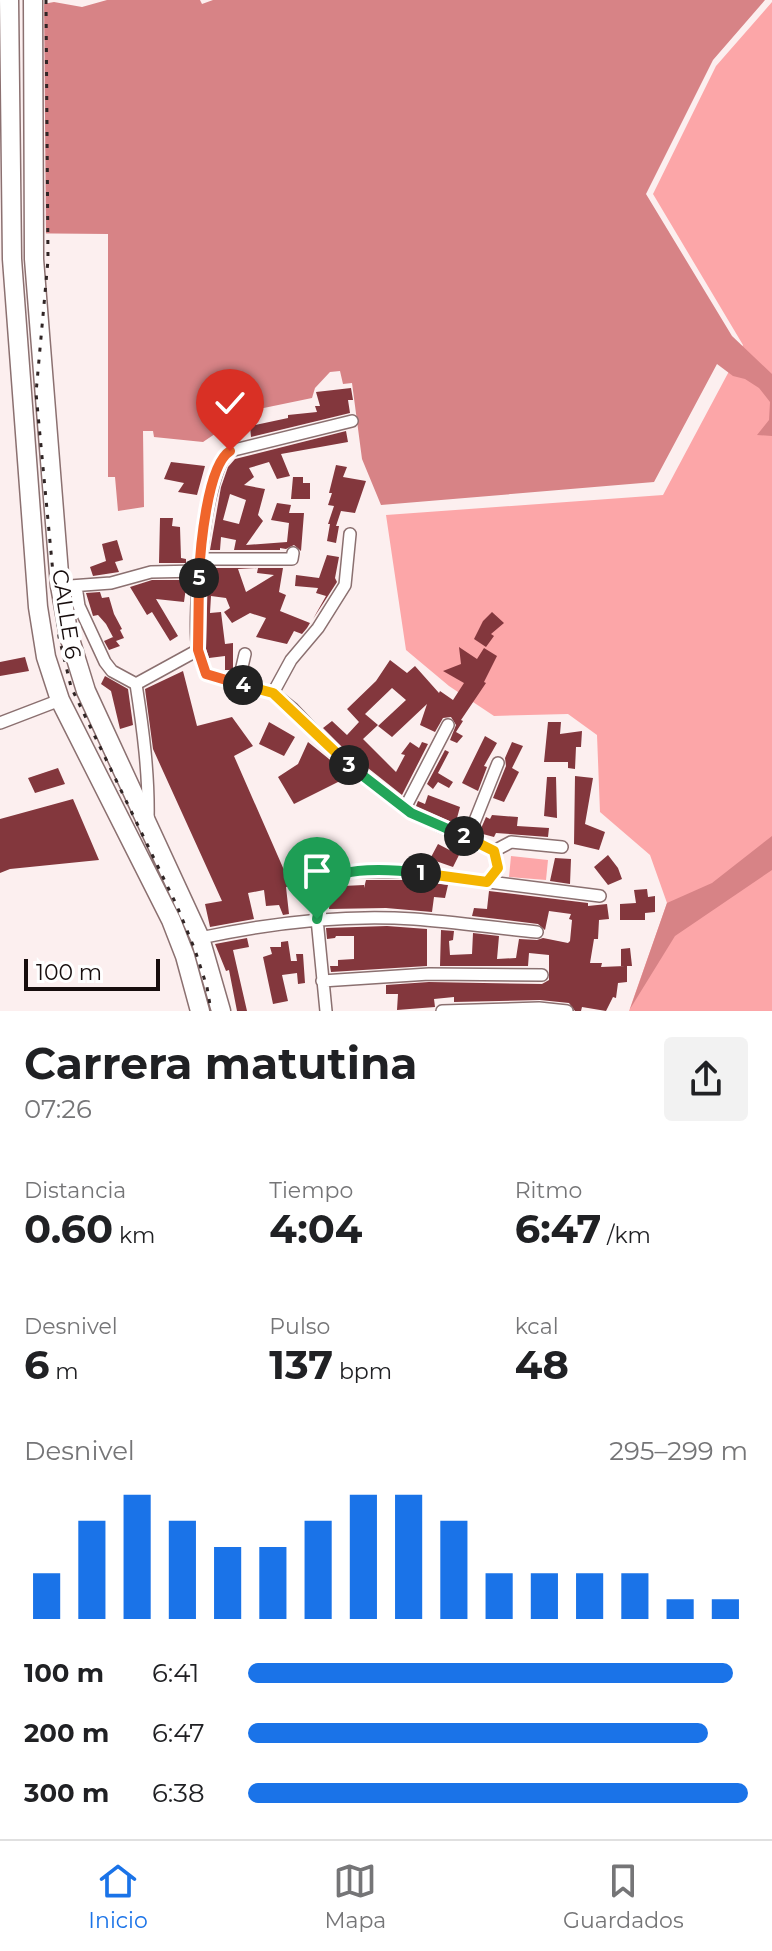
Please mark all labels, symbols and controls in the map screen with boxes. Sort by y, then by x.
pin [196,369,264,451]
icon: check [208,381,252,425]
pin: 5 [179,558,219,598]
text: 5 [192,564,206,591]
street label: CALLE 6 [46,567,87,661]
pin: 4 [223,665,263,705]
text: 4 [235,671,251,698]
pin: 3 [329,745,369,785]
text: 3 [342,751,356,778]
pin: 2 [444,816,484,856]
text: 2 [458,822,470,849]
pin [283,837,351,919]
icon: arrive [295,849,339,893]
pin: 1 [401,853,441,893]
text: 1 [417,859,425,886]
scale bar [24,955,160,991]
text: 100 m [36,959,102,986]
text: Carrera matutina [24,1036,417,1090]
button: share [664,1037,748,1121]
text: 07:26 [24,1093,92,1125]
text: Distancia [24,1177,126,1204]
text: Tiempo [269,1177,353,1204]
text: Ritmo [515,1177,582,1204]
text: 0.60 [24,1204,113,1253]
text: 4:04 [269,1204,362,1253]
text: 6:47 [515,1204,601,1253]
text: km [113,1222,155,1249]
text: /km [601,1222,651,1249]
text: Desnivel [24,1313,118,1340]
text: Pulso [269,1313,330,1340]
text: kcal [515,1313,559,1340]
text: 6 [24,1340,49,1389]
text: 137 [269,1340,333,1389]
text: 48 [515,1340,569,1389]
text: m [49,1358,79,1385]
text: bpm [333,1358,392,1385]
text: Desnivel [24,1435,135,1467]
text: 295–299 m [609,1435,748,1467]
text: 100 m [24,1657,104,1689]
text: 6:41 [152,1657,199,1689]
text: 200 m [24,1717,109,1749]
text: 6:47 [152,1717,205,1749]
text: 300 m [24,1777,109,1809]
text: 6:38 [152,1777,205,1809]
tab: Inicio [88,1859,148,1934]
tab: Mapa [324,1859,386,1934]
tab: Guardados [563,1859,684,1934]

